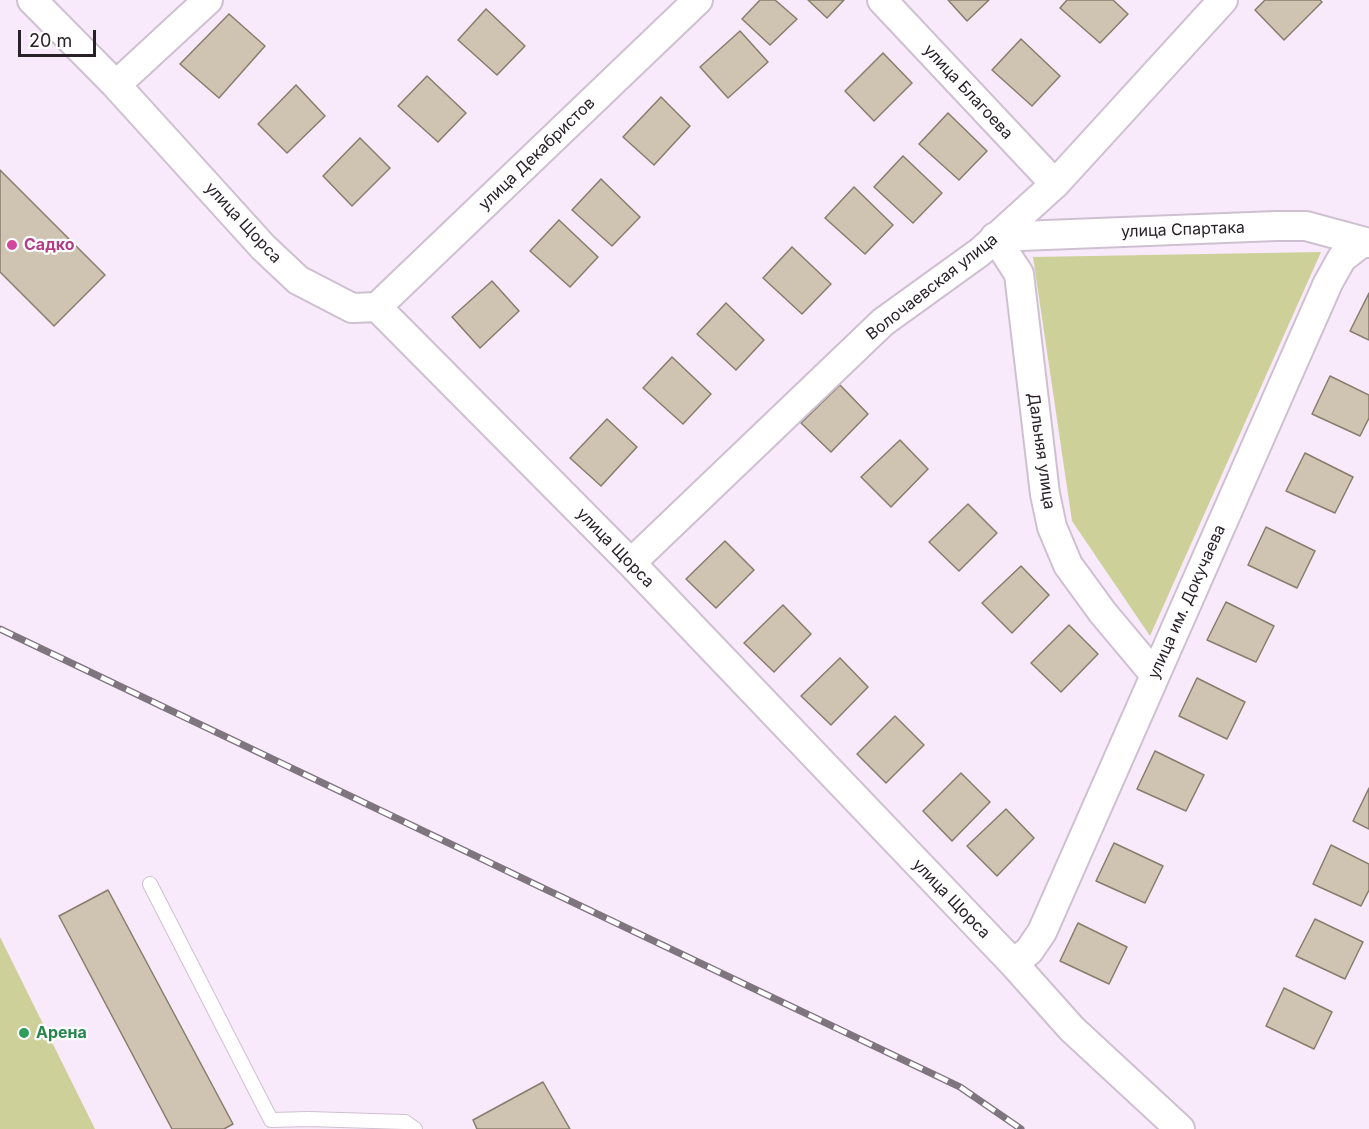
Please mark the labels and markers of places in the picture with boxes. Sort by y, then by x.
place label: Садко [24,235,75,255]
marker: Садко [5,238,19,252]
place label: Арена [36,1023,87,1043]
marker: Арена [17,1026,31,1040]

